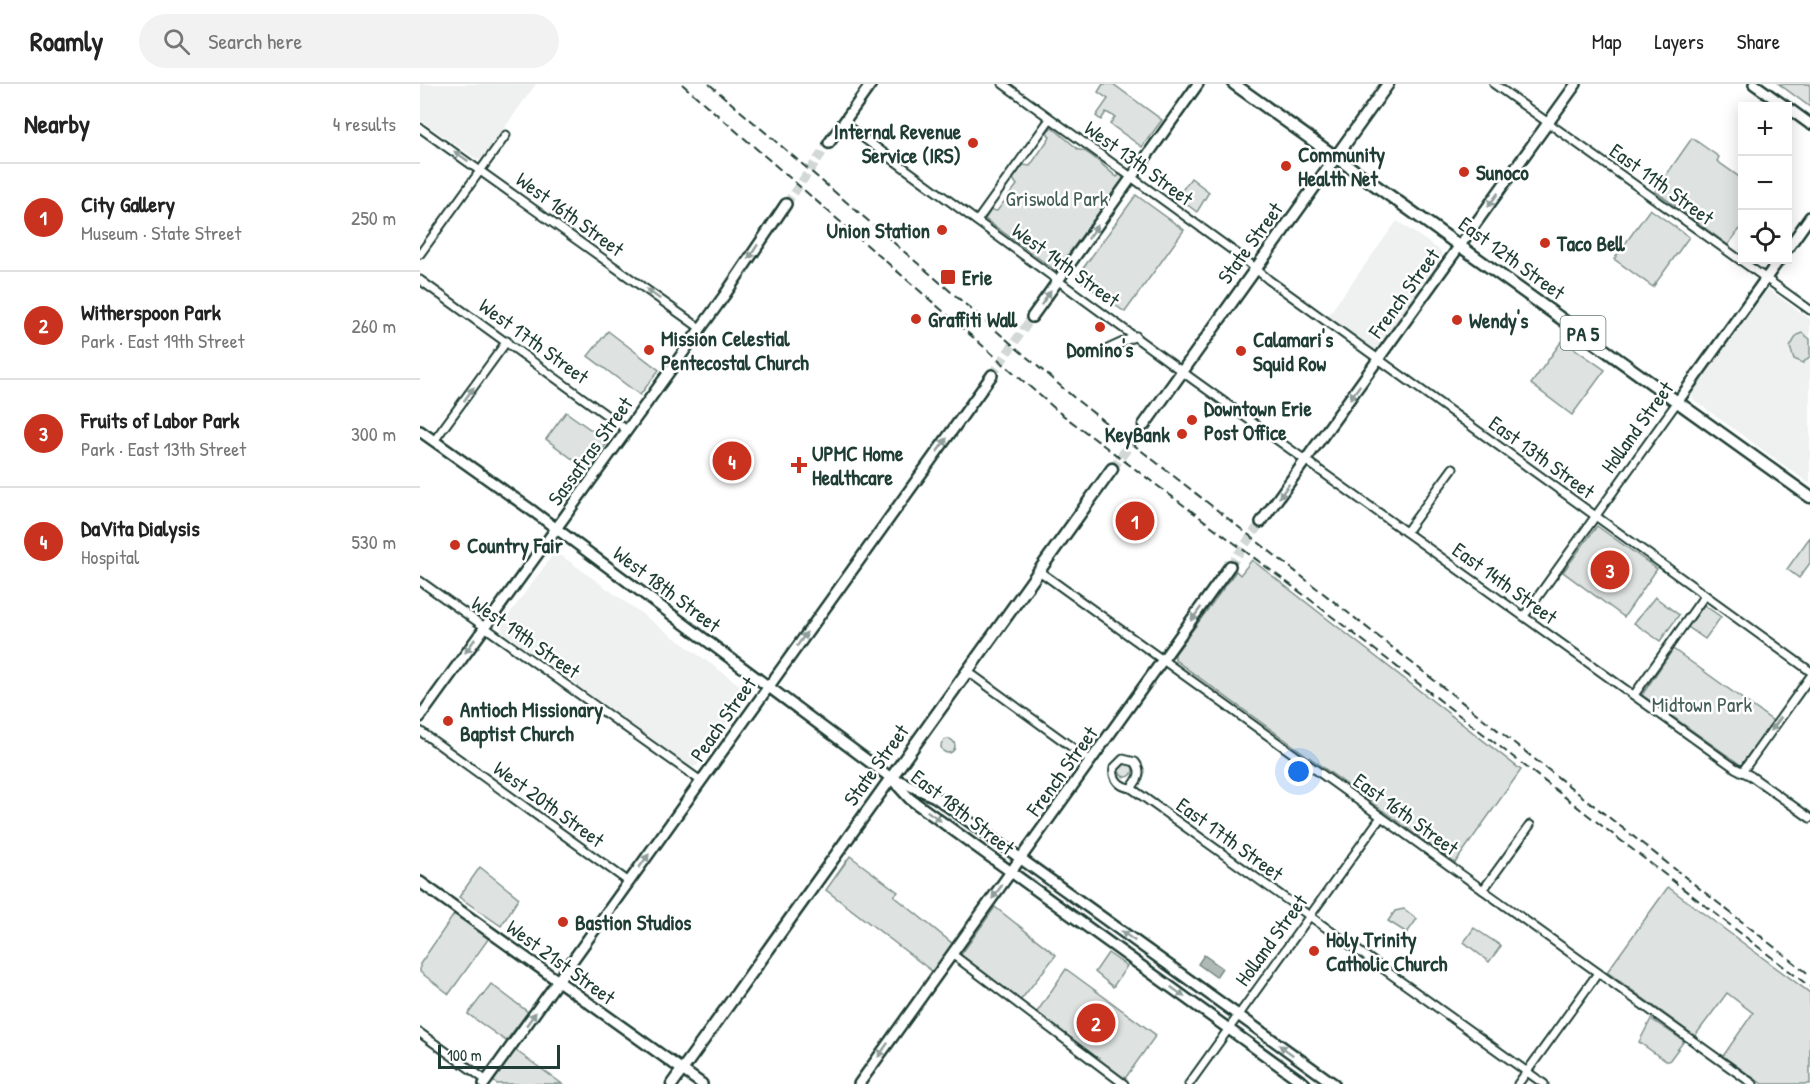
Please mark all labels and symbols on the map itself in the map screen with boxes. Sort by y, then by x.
street label: West 13th Street [1079,114,1200,213]
place label: Internal Revenue Service (IRS) [834,117,962,170]
marker: Internal Revenue Service (IRS) [966,136,980,150]
street label: East 11th Street [1604,136,1721,232]
place label: Community Health Net [1298,140,1385,193]
one-way arrow [453,150,469,162]
place label: Sunoco [1476,158,1529,187]
marker: Community Health Net [1279,159,1293,173]
street label: West 16th Street [510,165,631,264]
marker: Sunoco [1457,165,1471,179]
park label: Griswold Park [1006,184,1109,213]
one-way arrow [1487,191,1499,207]
street label: State Street [1211,196,1290,290]
street label: East 12th Street [1453,210,1572,307]
place label: Union Station [826,216,930,245]
street label: West 14th Street [1006,216,1126,314]
marker: Union Station [935,223,949,237]
one-way arrow [1087,224,1099,240]
place label: Taco Bell [1556,229,1626,258]
marker: Taco Bell [1538,236,1552,250]
street label: French Street [1361,242,1447,345]
one-way arrow [747,244,759,260]
place label: Erie [962,263,993,292]
marker: Erie [939,268,957,286]
one-way arrow [646,288,662,300]
street label: West 17th Street [473,291,595,391]
one-way arrow [1039,291,1051,306]
place label: Graffiti Wall [928,305,1018,334]
place label: Wendy's [1469,306,1528,336]
marker: Graffiti Wall [909,312,923,326]
marker: Wendy's [1450,313,1464,327]
road number: PA 5 [1560,316,1606,350]
marker: Domino's [1093,320,1107,334]
place label: Mission Celestial Pentecostal Church [661,324,809,377]
place label: Calamari's Squid Row [1253,325,1333,379]
place label: Domino's [1067,335,1133,364]
marker: Mission Celestial Pentecostal Church [642,343,656,357]
marker: Calamari's Squid Row [1234,344,1248,358]
street label: Holland Street [1594,375,1681,479]
one-way arrow [1349,384,1361,400]
one-way arrow [462,386,474,401]
street label: Sassafras Street [541,390,640,511]
place label: Downtown Erie Post Office [1204,394,1312,447]
street label: East 13th Street [1483,409,1601,506]
marker: Downtown Erie Post Office [1185,413,1199,427]
place label: KeyBank [1105,420,1170,450]
marker: KeyBank [1175,427,1189,441]
pin: 4 [712,438,752,484]
one-way arrow [936,438,948,454]
place label: UPMC Home Healthcare [812,439,904,492]
marker: UPMC Home Healthcare [790,456,808,474]
one-way arrow [1278,484,1290,499]
pin: 1 [1116,498,1154,544]
place label: Country Fair [467,531,564,561]
street label: East 14th Street [1447,535,1564,631]
marker: Country Fair [448,538,462,552]
street label: West 18th Street [607,539,727,640]
pin: 3 [1590,548,1630,592]
street label: West 19th Street [466,589,587,686]
one-way arrow [1190,605,1202,621]
one-way arrow [796,631,807,647]
one-way arrow [464,637,476,653]
street label: Peach Street [683,670,763,767]
park label: Midtown Park [1652,690,1752,719]
place label: Antioch Missionary Baptist Church [460,695,603,749]
marker: Antioch Missionary Baptist Church [441,714,455,728]
one-way arrow [1770,716,1782,732]
street label: State Street [837,718,916,812]
street label: French Street [1019,720,1105,823]
street label: West 20th Street [488,754,611,855]
your location [1284,757,1313,786]
street label: East 18th Street [905,762,1021,862]
street label: East 16th Street [1348,766,1465,862]
street label: East 17th Street [1171,790,1290,888]
one-way arrow [927,810,942,822]
one-way arrow [638,853,650,869]
one-way arrow [991,883,1003,899]
street label: Holland Street [1228,888,1315,992]
place label: Bastion Studios [575,908,691,937]
street label: West 21st Street [501,913,622,1012]
marker: Bastion Studios [556,915,570,929]
place label: Holy Trinity Catholic Church [1326,925,1447,978]
one-way arrow [1120,930,1136,942]
marker: Holy Trinity Catholic Church [1307,944,1321,958]
one-way arrow [1169,986,1185,998]
pin: 2 [1076,1000,1116,1046]
one-way arrow [525,1012,537,1028]
scale bar [438,1042,560,1070]
one-way arrow [878,1043,890,1058]
one-way arrow [1279,1044,1295,1056]

